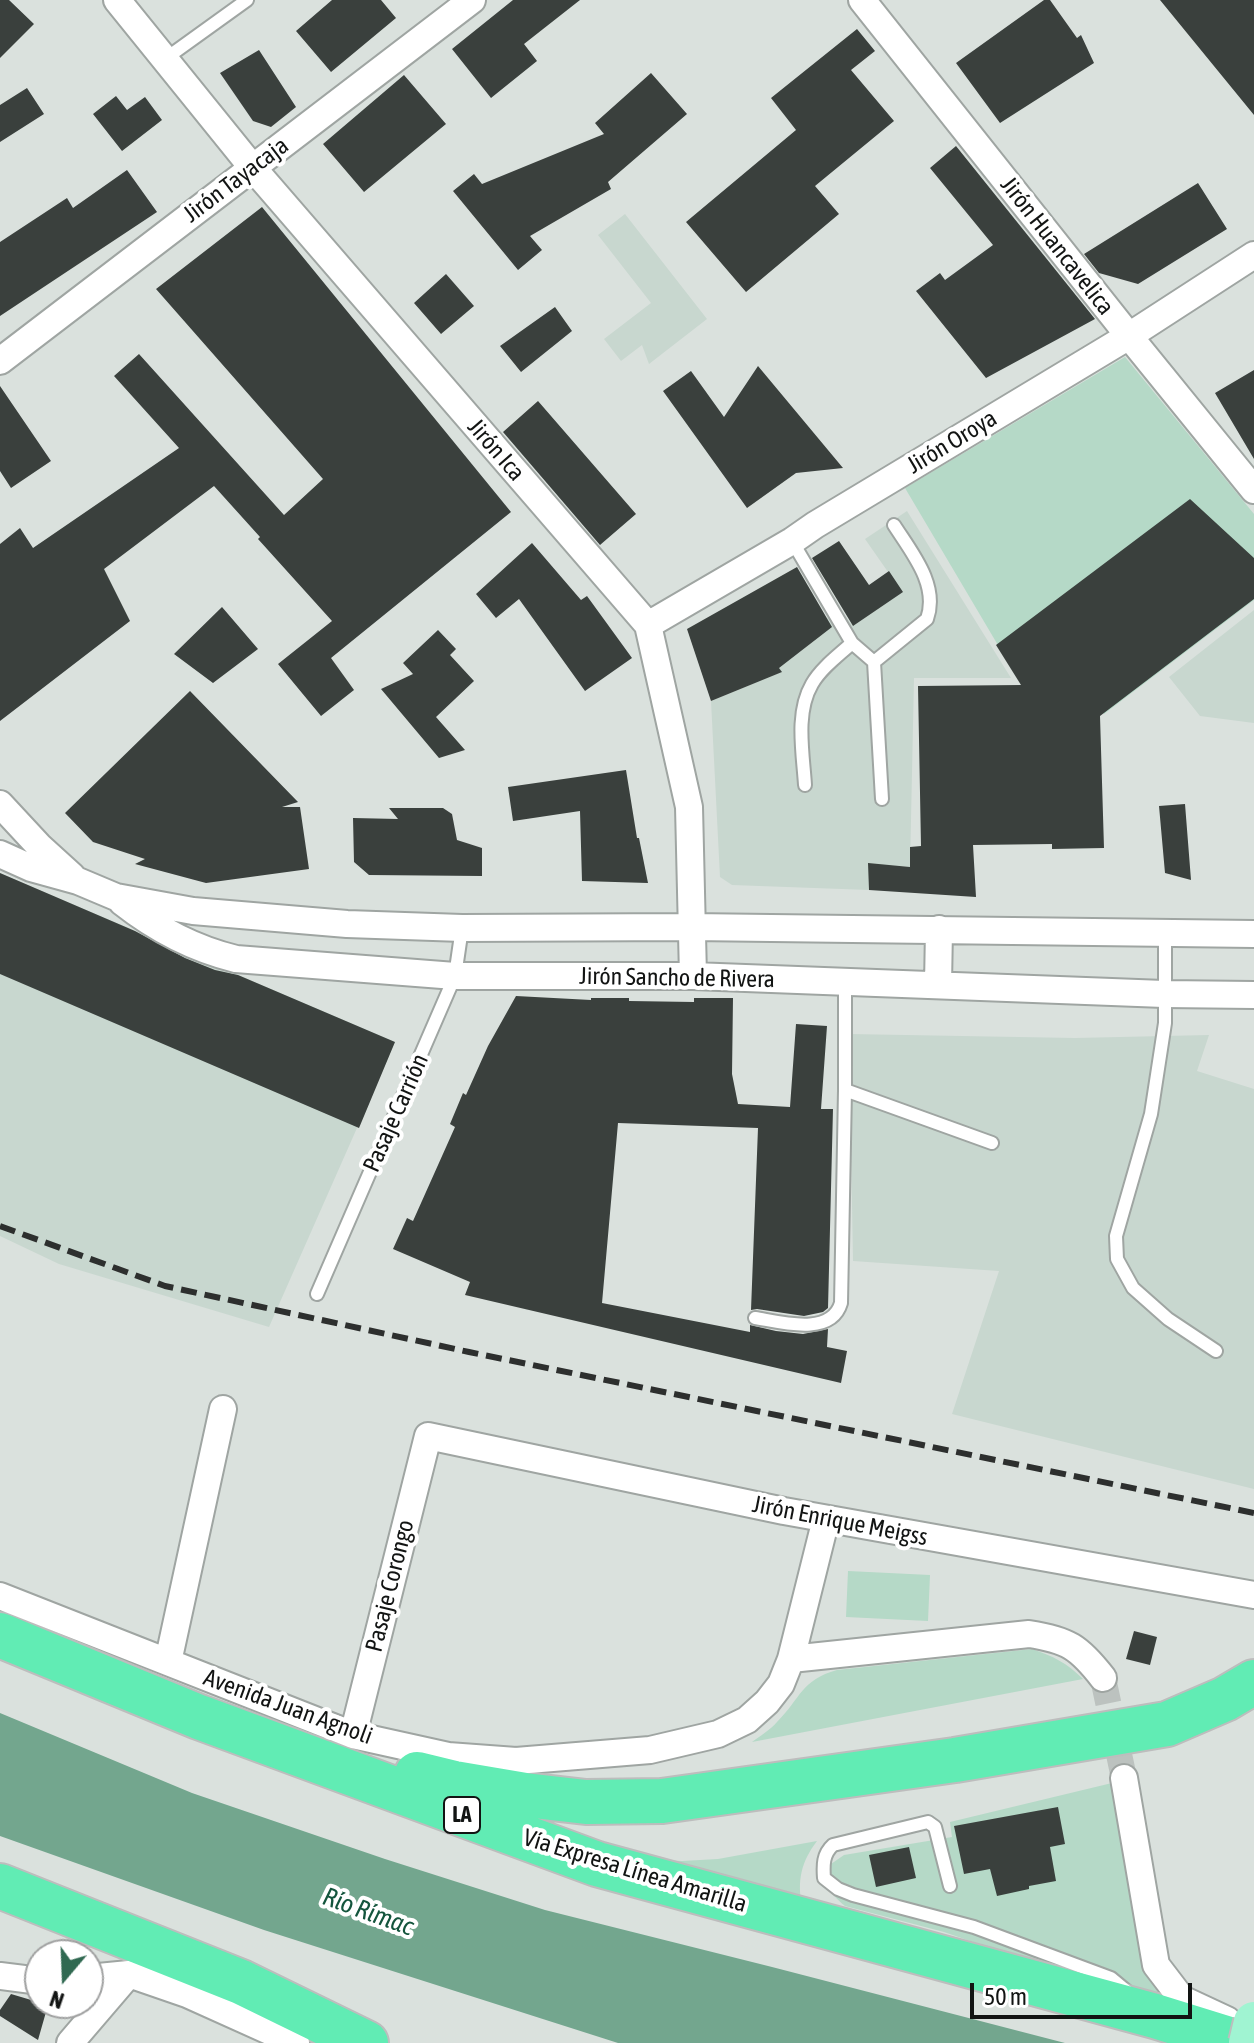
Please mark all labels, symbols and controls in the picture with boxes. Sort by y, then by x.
street label: Jirón Tayacaja [178,131,294,229]
street label: Jirón Huancavelica [994,171,1120,321]
street label: Jirón Oroya [902,404,1002,480]
street label: Jirón Ica [461,413,531,487]
street label: Jirón Sancho de Rivera [579,962,775,994]
street label: Pasaje Carrión [357,1049,435,1177]
street label: Jirón Enrique Meigss [750,1490,930,1552]
street label: Pasaje Corongo [360,1517,420,1655]
street label: Avenida Juan Agnoli [200,1663,376,1751]
road number: LA [444,1797,480,1833]
street label: Vía Expresa Línea Amarilla [520,1823,750,1919]
water label: Río Rímac [318,1881,418,1943]
north arrow [24,1939,104,2019]
scale bar [974,1967,1196,2017]
text: 50 m [984,1983,1027,2010]
text: N [46,1985,67,2014]

